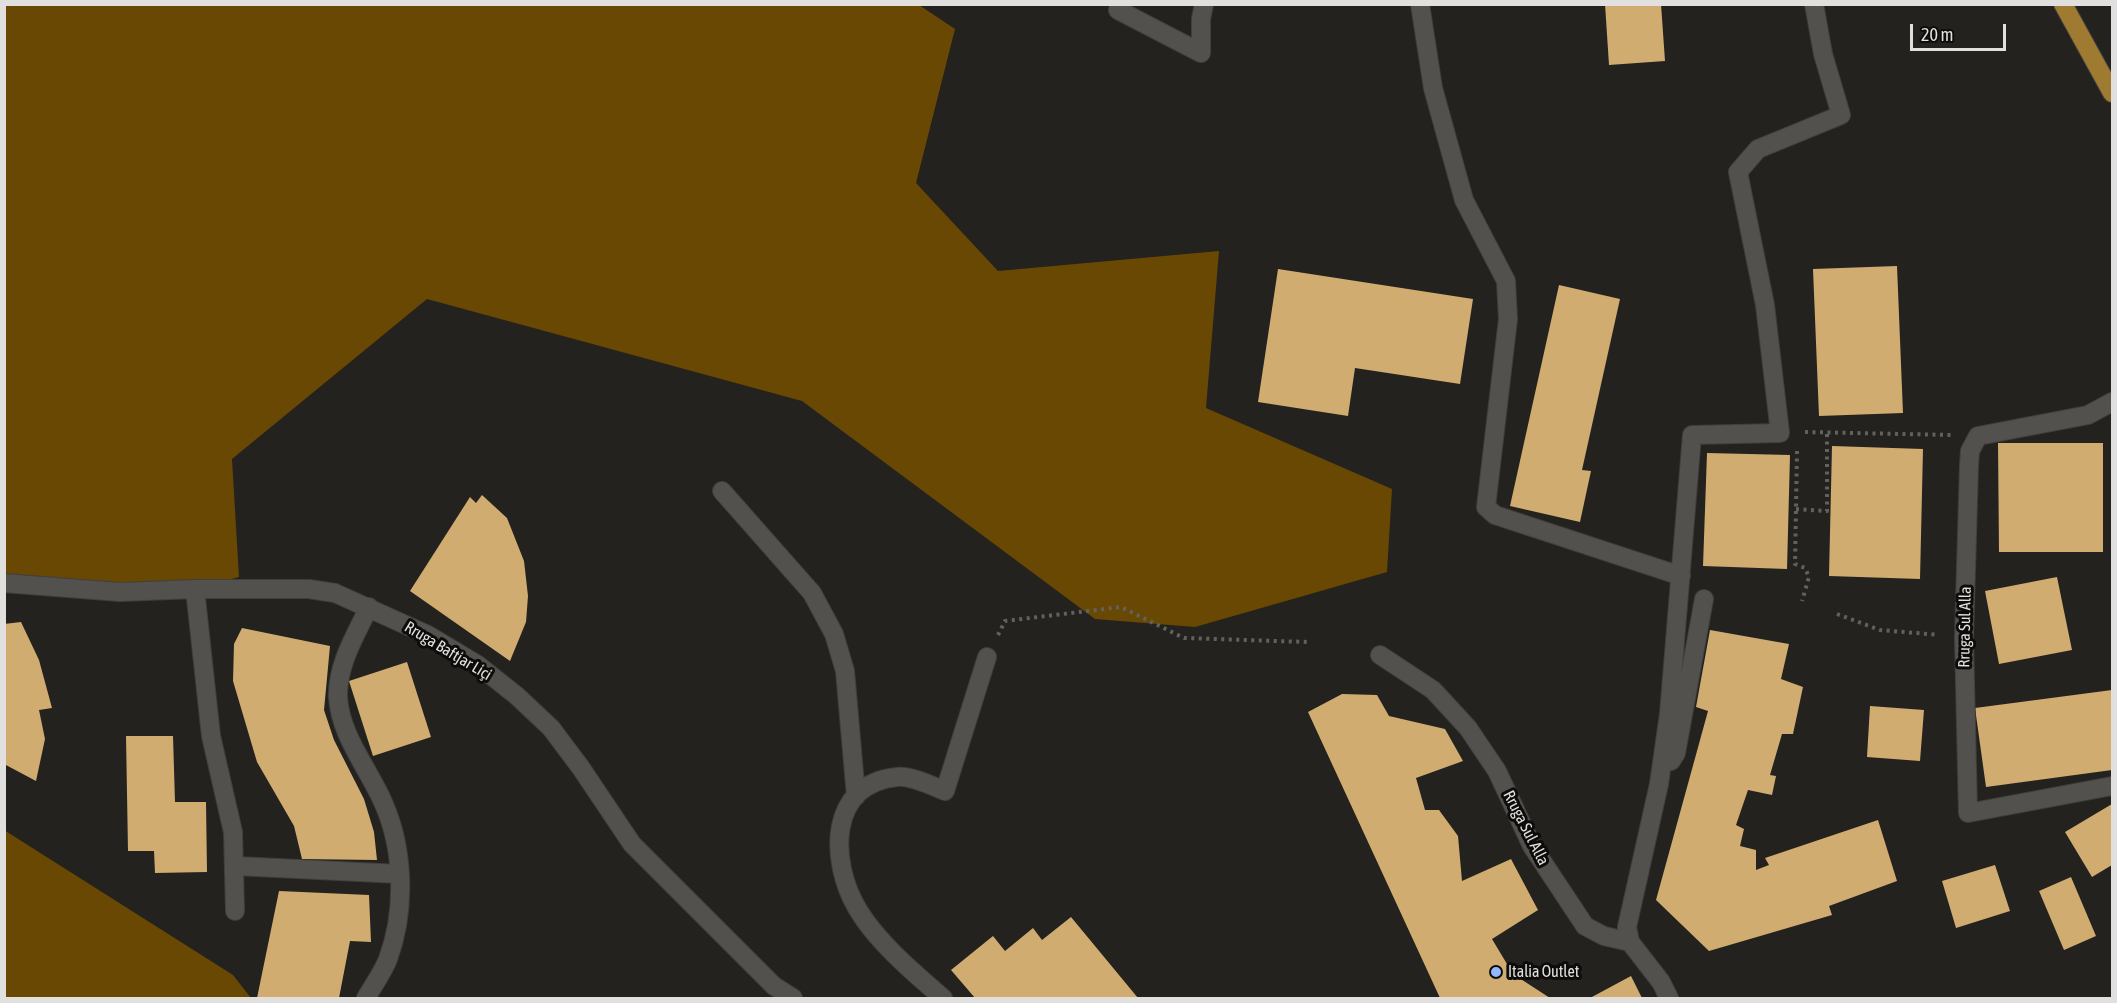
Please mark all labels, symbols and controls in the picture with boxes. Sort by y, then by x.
scale bar [1913,12,2009,50]
text: 20 m [1921,24,1953,45]
street label: Rruga Sul Alla [1955,586,1975,668]
street label: Rruga Baftjar Liçi [401,617,495,685]
street label: Rruga Sul Alla [1499,787,1553,869]
place label: Italia Outlet [1508,962,1579,982]
marker: Italia Outlet [1489,965,1503,979]

